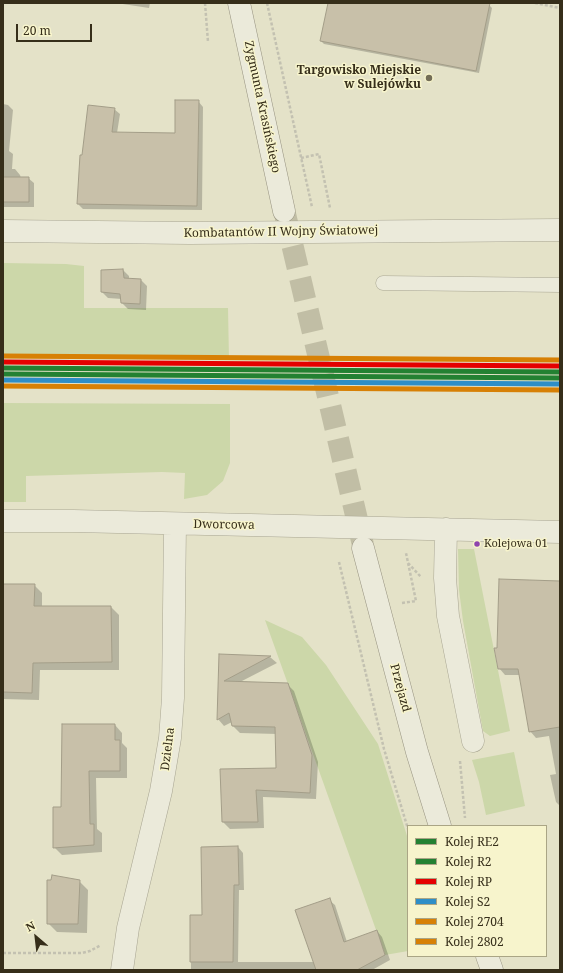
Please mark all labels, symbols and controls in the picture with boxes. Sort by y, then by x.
scale bar [18,16,94,42]
text: 20 m [23,22,51,39]
street label: Zygmunta Krasińskiego [241,40,283,174]
place label: Targowisko Miejskie w Sulejówku [297,64,421,92]
marker: Targowisko Miejskie w Sulejówku [424,73,434,83]
street label: Kombatantów II Wojny Światowej [184,223,378,241]
street label: Dworcowa [193,517,255,533]
place label: Kolejowa 01 [484,537,548,551]
marker: Kolejowa 01 [472,539,482,549]
street label: Przejazd [387,662,413,714]
street label: Dzielna [158,727,178,771]
legend [407,825,547,957]
text: Kolej RE2 [445,833,499,850]
text: Kolej R2 [445,853,492,870]
text: Kolej RP [445,873,492,890]
text: Kolej S2 [445,893,490,910]
text: Kolej 2704 [445,913,504,930]
north arrow [16,917,56,957]
text: N [23,917,37,935]
text: Kolej 2802 [445,933,504,950]

